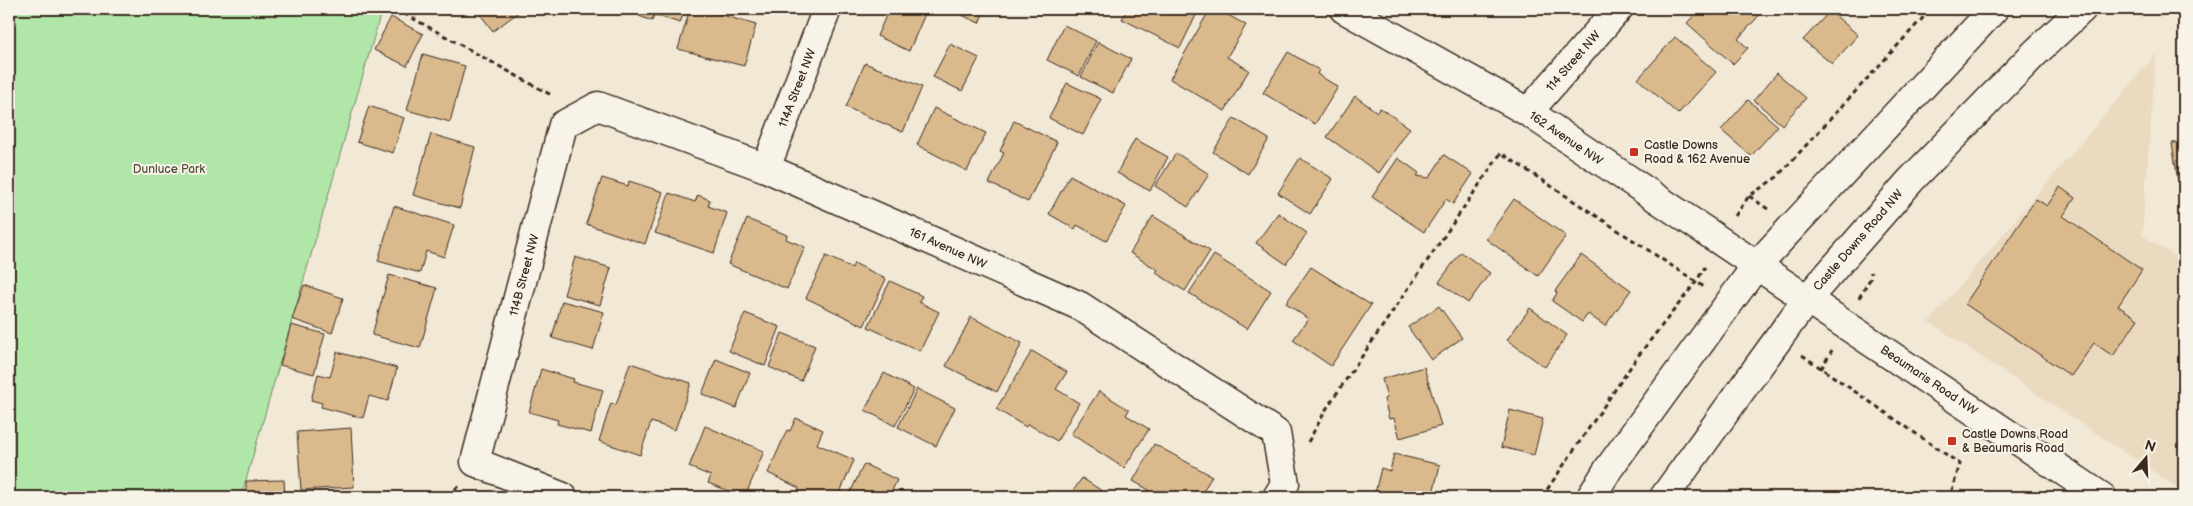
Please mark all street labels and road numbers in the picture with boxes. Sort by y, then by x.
street label: 114 Street NW [1543,28,1604,95]
street label: 114A Street NW [776,47,819,130]
street label: 162 Avenue NW [1526,108,1606,169]
street label: Castle Downs Road NW [1810,186,1907,294]
street label: 161 Avenue NW [907,225,989,272]
street label: 114B Street NW [506,233,543,318]
street label: Beaumaris Road NW [1877,342,1980,419]

